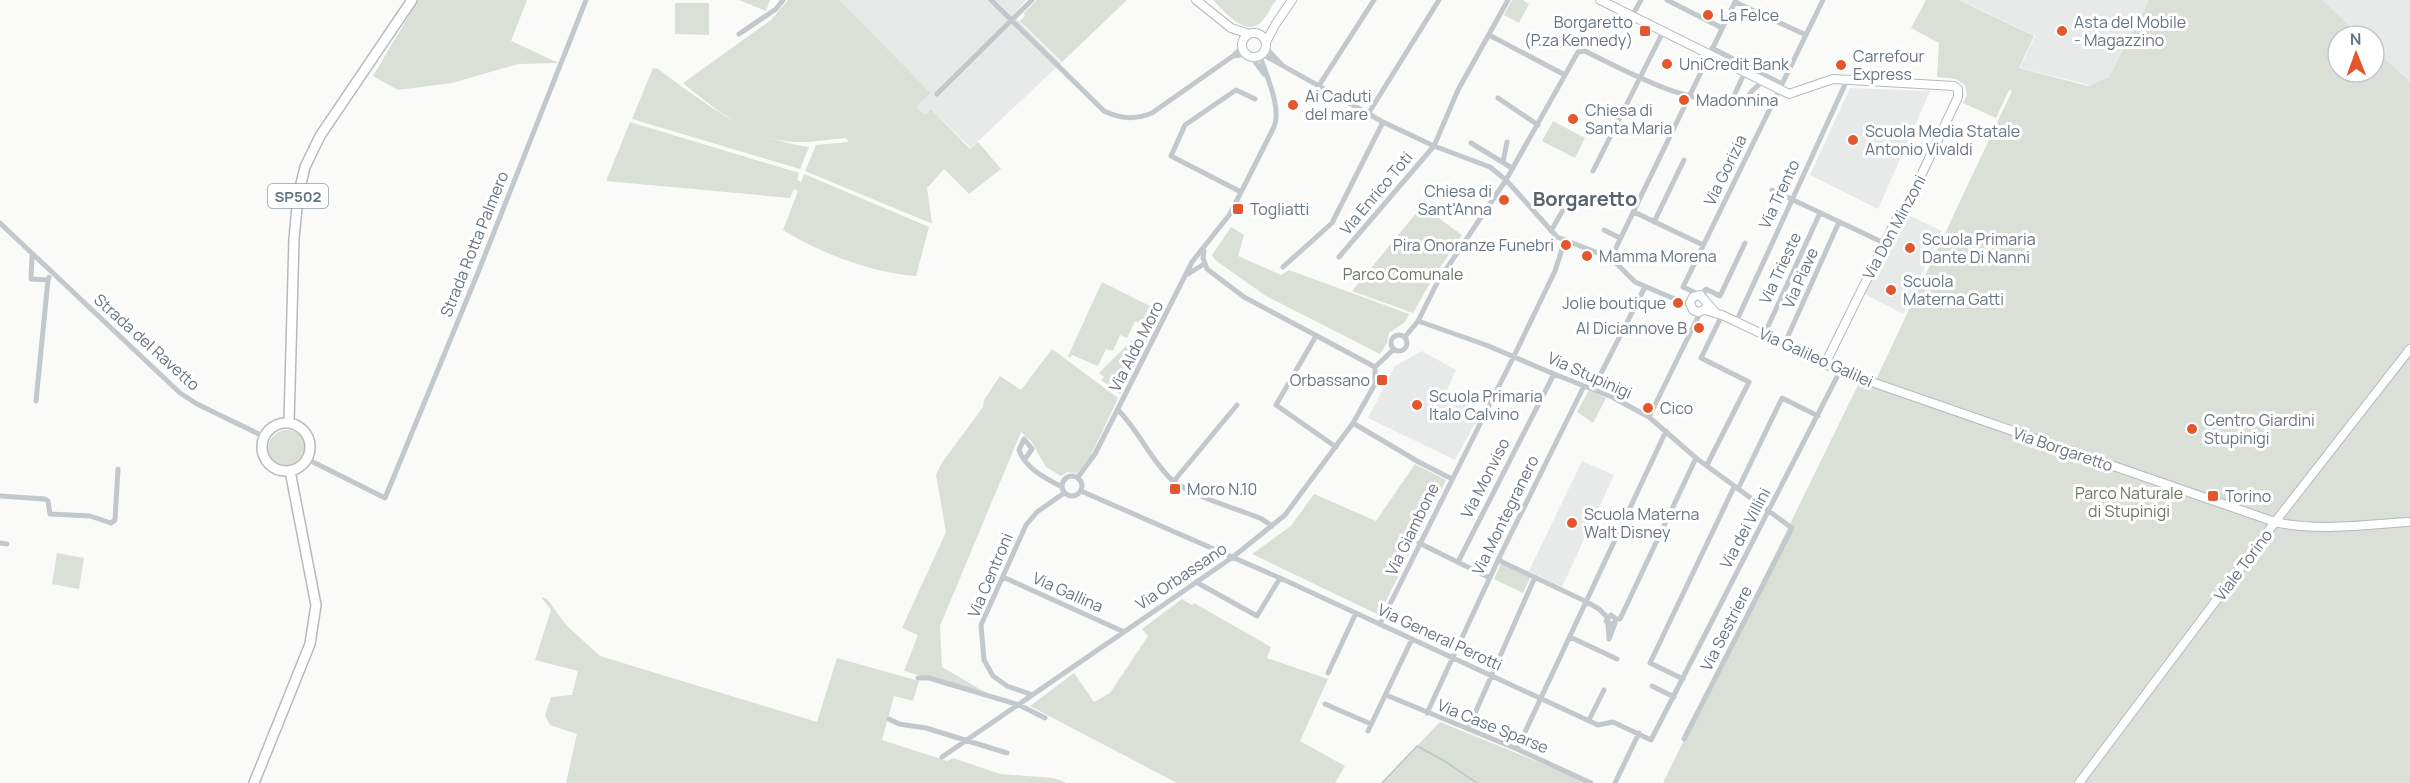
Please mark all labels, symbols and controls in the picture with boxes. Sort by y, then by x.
place label: La Felce [1720,4,1779,26]
marker: La Felce [1701,8,1715,22]
place label: Borgaretto (P.za Kennedy) [1524,11,1633,51]
place label: Asta del Mobile - Magazzino [2074,11,2186,51]
marker: Borgaretto (P.za Kennedy) [1638,24,1652,38]
marker: Asta del Mobile - Magazzino [2055,24,2069,38]
north arrow [2326,24,2386,84]
text: N [2350,28,2362,50]
place label: Carrefour Express [1853,45,1924,85]
place label: UniCredit Bank [1679,53,1790,75]
marker: UniCredit Bank [1660,57,1674,71]
marker: Carrefour Express [1834,58,1848,72]
place label: Ai Caduti del mare [1305,85,1372,125]
place label: Madonnina [1696,89,1778,111]
marker: Madonnina [1677,93,1691,107]
marker: Ai Caduti del mare [1286,98,1300,112]
place label: Chiesa di Santa Maria [1585,99,1672,139]
marker: Chiesa di Santa Maria [1566,112,1580,126]
place label: Scuola Media Statale Antonio Vivaldi [1865,120,2020,160]
street label: Via Gorizia [1698,131,1752,209]
marker: Scuola Media Statale Antonio Vivaldi [1846,133,1860,147]
street label: Via Enrico Toti [1335,147,1417,239]
street label: Via Trento [1753,156,1805,232]
street label: Strada Rotta Palmero [435,168,513,320]
street label: Via Don Minzoni [1857,171,1931,283]
place label: Chiesa di Sant'Anna [1418,180,1492,220]
road number: SP502 [268,184,328,208]
district label: Borgaretto [1533,185,1637,212]
marker: Chiesa di Sant'Anna [1497,193,1511,207]
place label: Togliatti [1250,198,1309,220]
marker: Togliatti [1231,202,1245,216]
place label: Scuola Primaria Dante Di Nanni [1922,228,2036,268]
street label: Via Trieste [1754,229,1806,307]
place label: Pira Onoranze Funebri [1393,234,1554,256]
marker: Pira Onoranze Funebri [1559,238,1573,252]
marker: Scuola Primaria Dante Di Nanni [1903,241,1917,255]
street label: Via Piave [1777,244,1823,312]
place label: Mamma Morena [1599,245,1717,267]
marker: Mamma Morena [1580,249,1594,263]
park label: Parco Comunale [1343,263,1463,285]
place label: Scuola Materna Gatti [1903,270,2004,310]
marker: Scuola Materna Gatti [1884,283,1898,297]
street label: Strada del Ravetto [89,289,205,395]
place label: Jolie boutique [1562,292,1666,314]
marker: Jolie boutique [1671,296,1685,310]
street label: Via Aldo Moro [1104,297,1168,395]
place label: Al Diciannove B [1576,317,1687,339]
marker: Al Diciannove B [1692,321,1706,335]
street label: Via Galileo Galilei [1755,322,1877,392]
street label: Via Stupinigi [1544,347,1636,403]
place label: Orbassano [1290,369,1370,391]
marker: Orbassano [1375,373,1389,387]
place label: Scuola Primaria Italo Calvino [1429,385,1543,425]
place label: Cico [1660,397,1693,419]
marker: Scuola Primaria Italo Calvino [1410,398,1424,412]
marker: Cico [1641,401,1655,415]
place label: Centro Giardini Stupinigi [2204,409,2315,449]
street label: Via Borgaretto [2010,422,2116,476]
marker: Centro Giardini Stupinigi [2185,422,2199,436]
street label: Via Monviso [1455,434,1515,522]
street label: Via Montegranero [1466,451,1544,579]
place label: Moro N.10 [1187,478,1257,500]
street label: Via Giambone [1380,479,1444,579]
marker: Moro N.10 [1168,482,1182,496]
park label: Parco Naturale di Stupinigi [2075,482,2183,522]
street label: Via dei Villini [1715,484,1775,572]
place label: Torino [2225,485,2271,507]
marker: Torino [2206,489,2220,503]
place label: Scuola Materna Walt Disney [1584,503,1699,543]
marker: Scuola Materna Walt Disney [1565,516,1579,530]
street label: Viale Torino [2209,525,2277,605]
street label: Via Centroni [962,529,1018,621]
street label: Via Orbassano [1131,537,1231,615]
street label: Via Gallina [1029,567,1107,617]
street label: Via Sestriere [1695,582,1757,674]
street label: Via General Perotti [1374,598,1506,676]
street label: Via Case Sparse [1434,694,1552,758]

